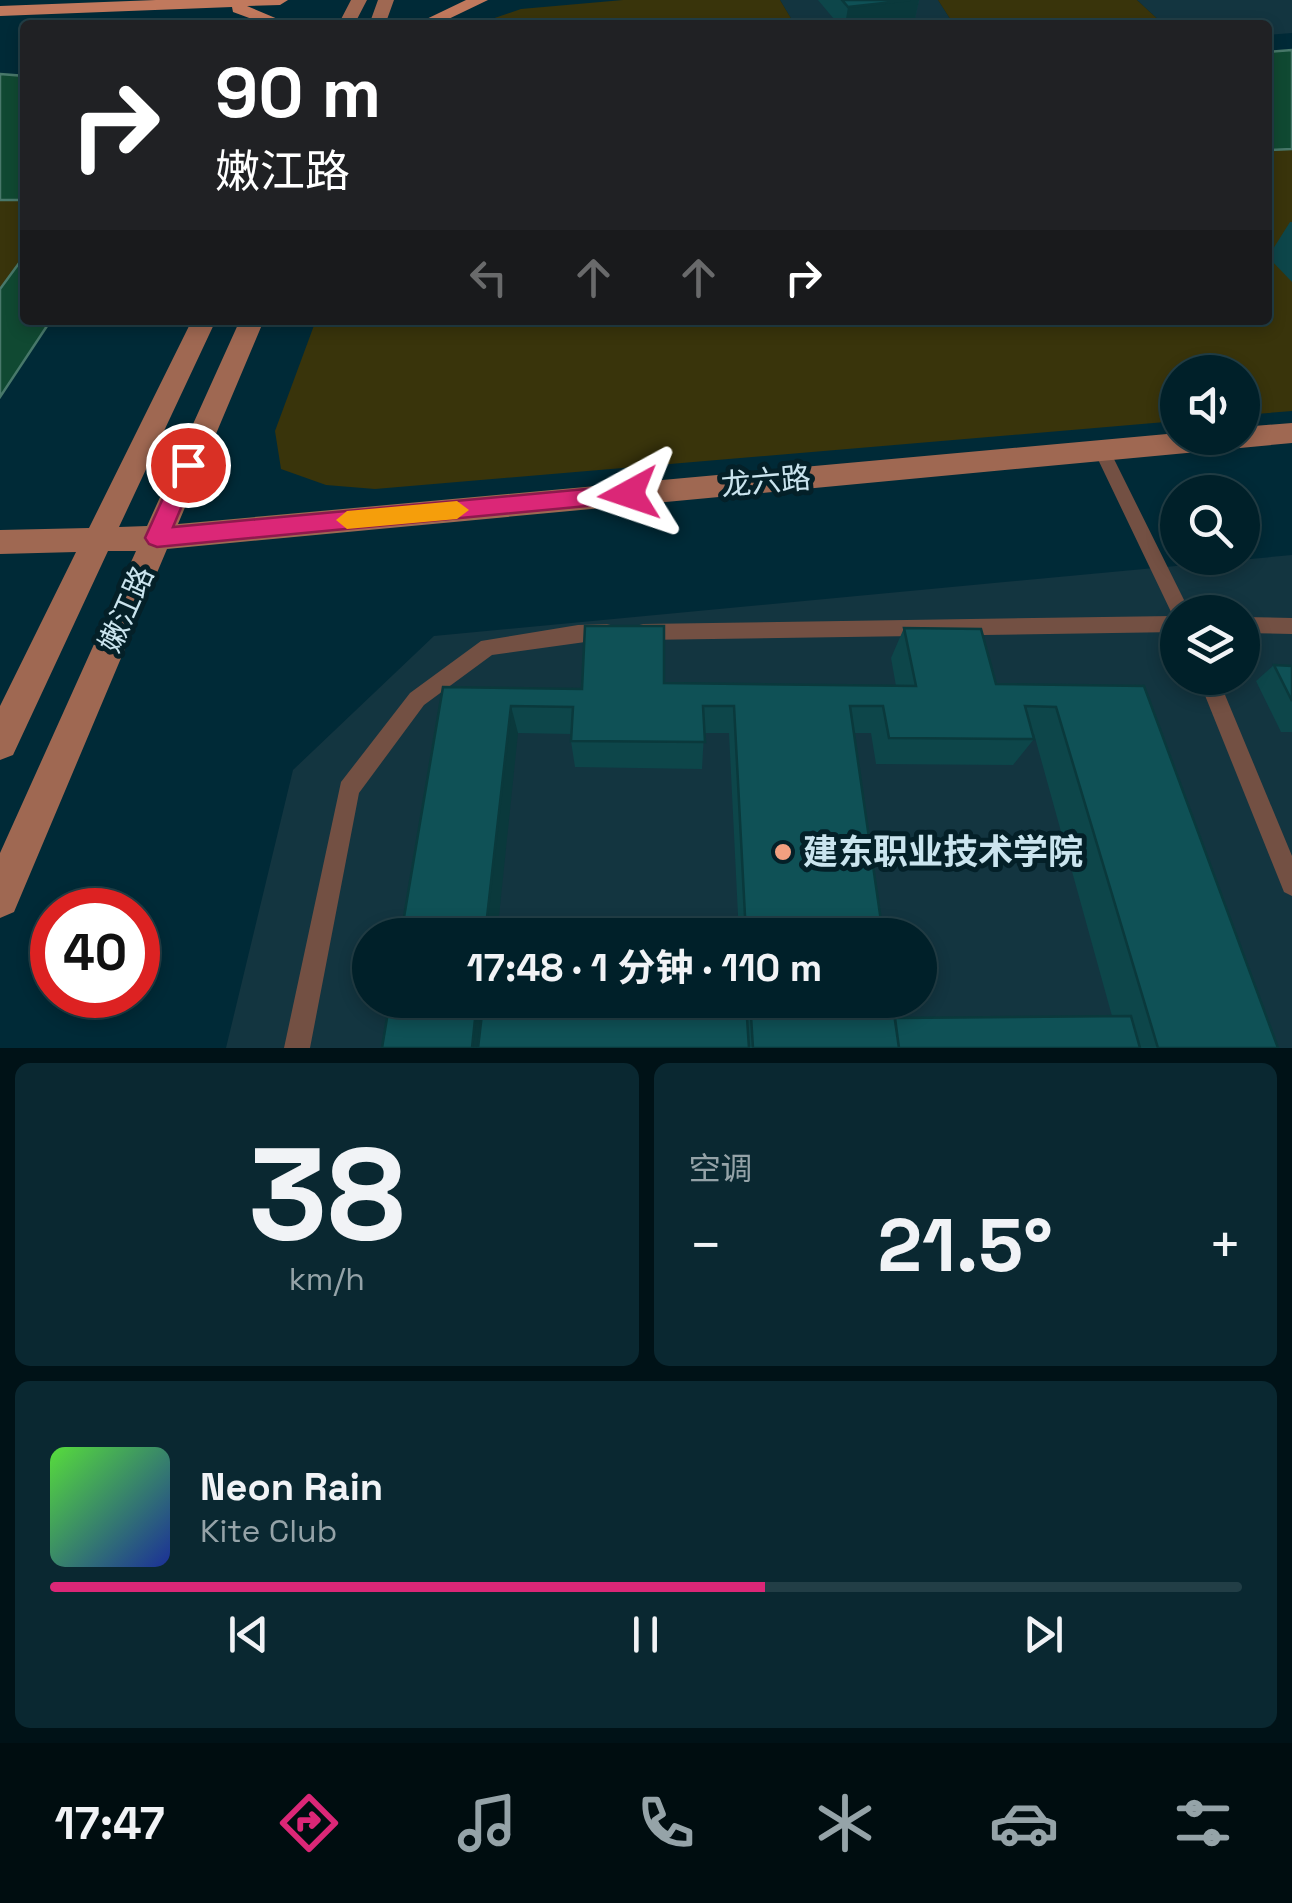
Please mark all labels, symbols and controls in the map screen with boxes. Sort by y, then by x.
text: 90 m [215,48,381,137]
icon: right [50,60,180,190]
text: 嫩江路 [215,143,350,200]
icon: left [461,250,516,305]
icon: ahead [566,250,621,305]
icon: ahead [671,250,726,305]
icon: right [776,250,831,305]
map controls [1160,355,1260,695]
button: sound [1160,355,1260,455]
pin [146,423,231,508]
icon: arrive [161,438,216,493]
position arrow [577,442,681,546]
street label: 龙六路 [719,458,813,504]
button: search [1160,475,1260,575]
street label: 嫩江路 [90,560,162,658]
button: layers [1160,595,1260,695]
place label: 建东职业技术学院 [803,830,1083,874]
marker: 建东职业技术学院 [772,841,794,863]
speed limit sign: 40 [30,888,160,1018]
text: 17:48 · 1 分钟 · 110 m [467,944,822,992]
text: 38 [248,1111,405,1277]
text: 空调 [689,1149,753,1189]
text: 21.5° [878,1197,1053,1293]
text: − [689,1210,723,1280]
text: + [1208,1210,1242,1280]
text: km/h [289,1259,365,1299]
text: Neon Rain [200,1463,383,1511]
text: Kite Club [200,1511,337,1551]
icon: previous [221,1607,276,1662]
icon: pause [618,1607,673,1662]
icon: next [1016,1607,1071,1662]
icon: directions [274,1788,344,1858]
icon: music [452,1788,522,1858]
icon: phone [631,1788,701,1858]
icon: climate [810,1788,880,1858]
icon: car [989,1788,1059,1858]
icon: filters [1168,1788,1238,1858]
text: 17:47 [54,1795,165,1852]

